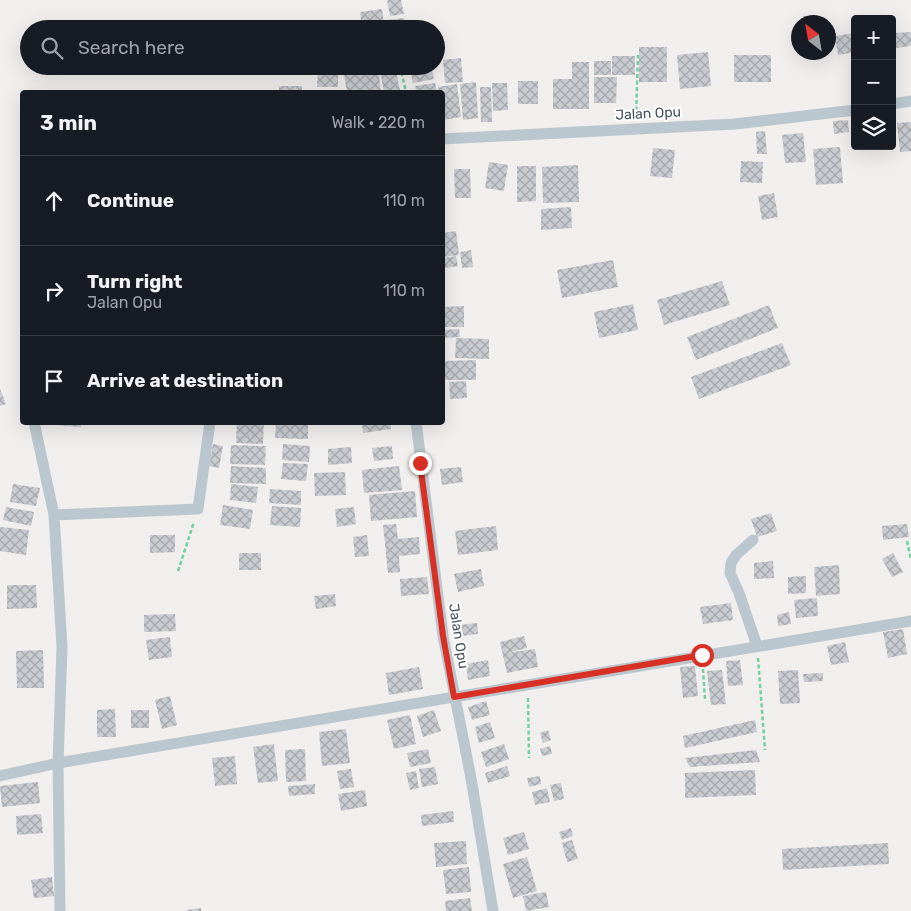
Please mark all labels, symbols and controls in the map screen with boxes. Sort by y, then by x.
north arrow [791,15,836,60]
map controls [851,15,896,150]
button: + [851,15,896,60]
search box [20,20,445,75]
icon: search [38,34,66,62]
text: Search here [78,36,185,59]
button: − [851,60,896,105]
street label: Jalan Opu [615,103,681,124]
button: layers [851,105,896,150]
text: 3 min [40,110,97,135]
text: Walk · 220 m [332,113,425,132]
icon: ahead [40,187,68,215]
text: Continue [87,189,174,212]
text: 110 m [383,191,425,210]
text: Turn right [87,270,182,293]
icon: right [40,277,68,305]
text: 110 m [383,281,425,300]
text: Jalan Opu [87,293,162,312]
icon: arrive [40,367,68,395]
text: Arrive at destination [87,369,283,392]
route end [409,452,432,475]
street label: Jalan Opu [445,602,472,670]
route start [691,644,714,667]

